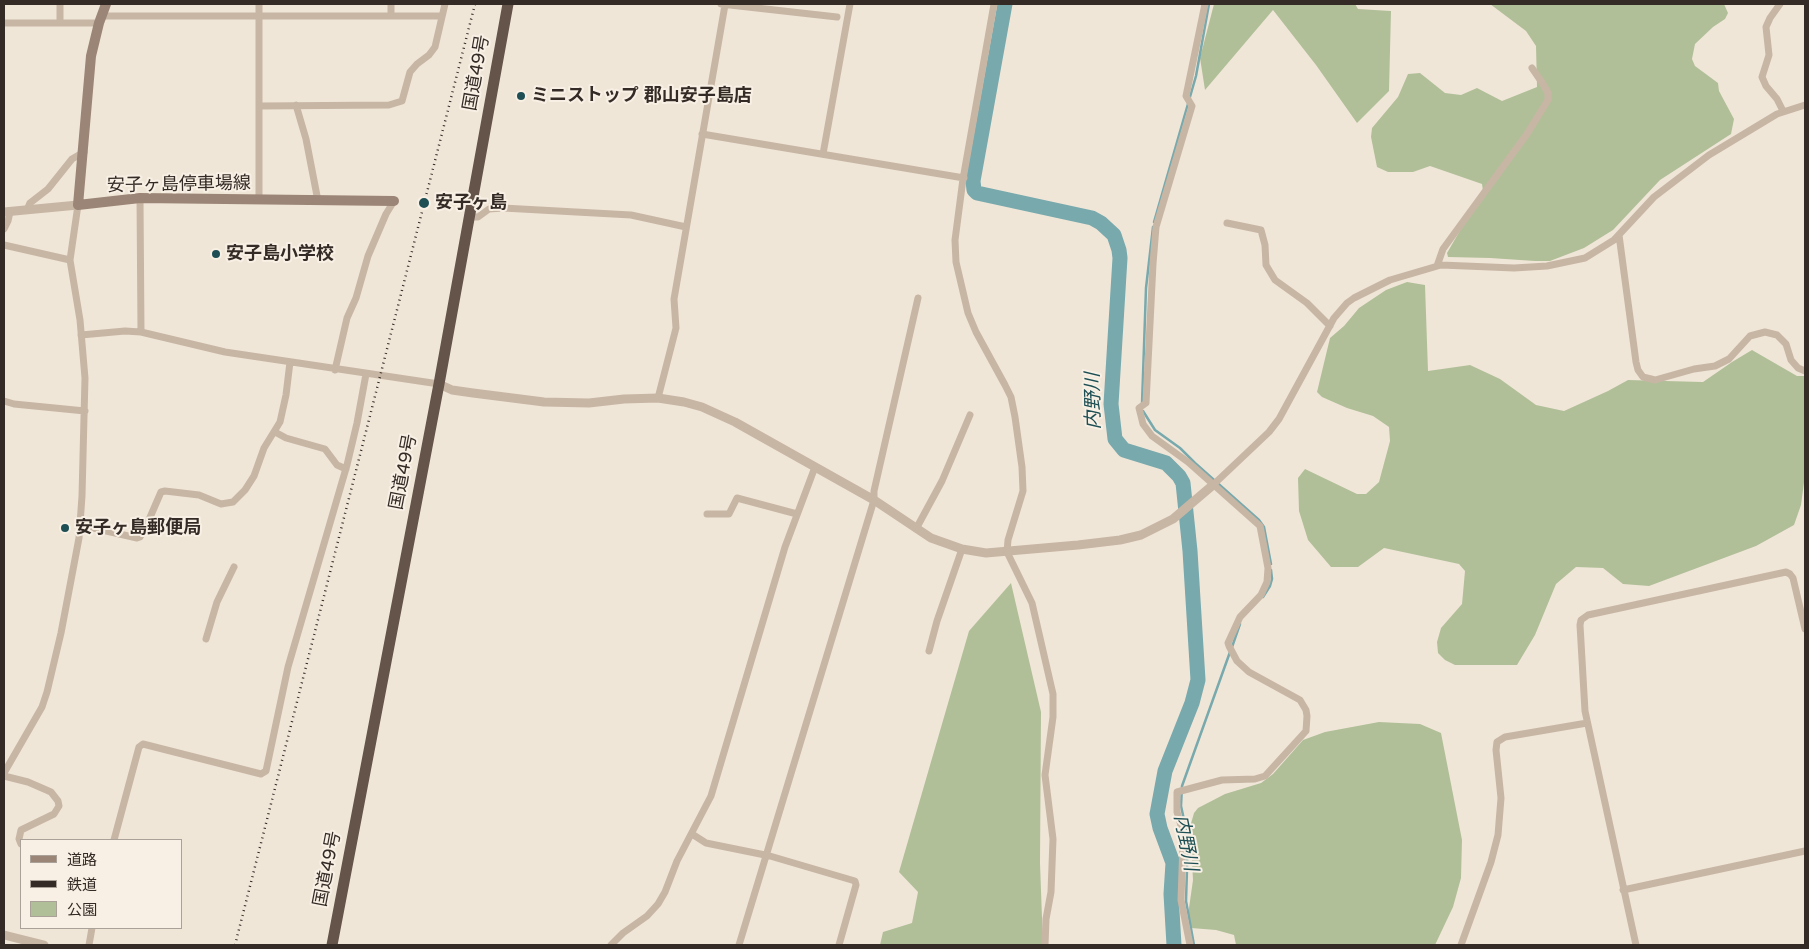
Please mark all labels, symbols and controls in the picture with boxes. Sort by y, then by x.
street label: 国道49号 [460,33,494,113]
place label: ミニストップ 郡山安子島店 [531,85,752,107]
marker: ミニストップ 郡山安子島店 [515,90,527,102]
street label: 安子ヶ島停車場線 [107,173,251,197]
place label: 安子ヶ島 [435,192,507,214]
marker: 安子ヶ島 [417,196,431,210]
place label: 安子島小学校 [226,243,334,265]
marker: 安子島小学校 [210,248,222,260]
water label: 内野川 [1082,372,1106,430]
street label: 国道49号 [386,432,422,512]
place label: 安子ヶ島郵便局 [75,517,201,539]
marker: 安子ヶ島郵便局 [59,522,71,534]
water label: 内野川 [1168,813,1202,873]
street label: 国道49号 [310,829,346,909]
legend [20,839,182,929]
text: 道路 [67,851,97,869]
text: 鉄道 [67,876,97,894]
text: 公園 [67,901,97,919]

